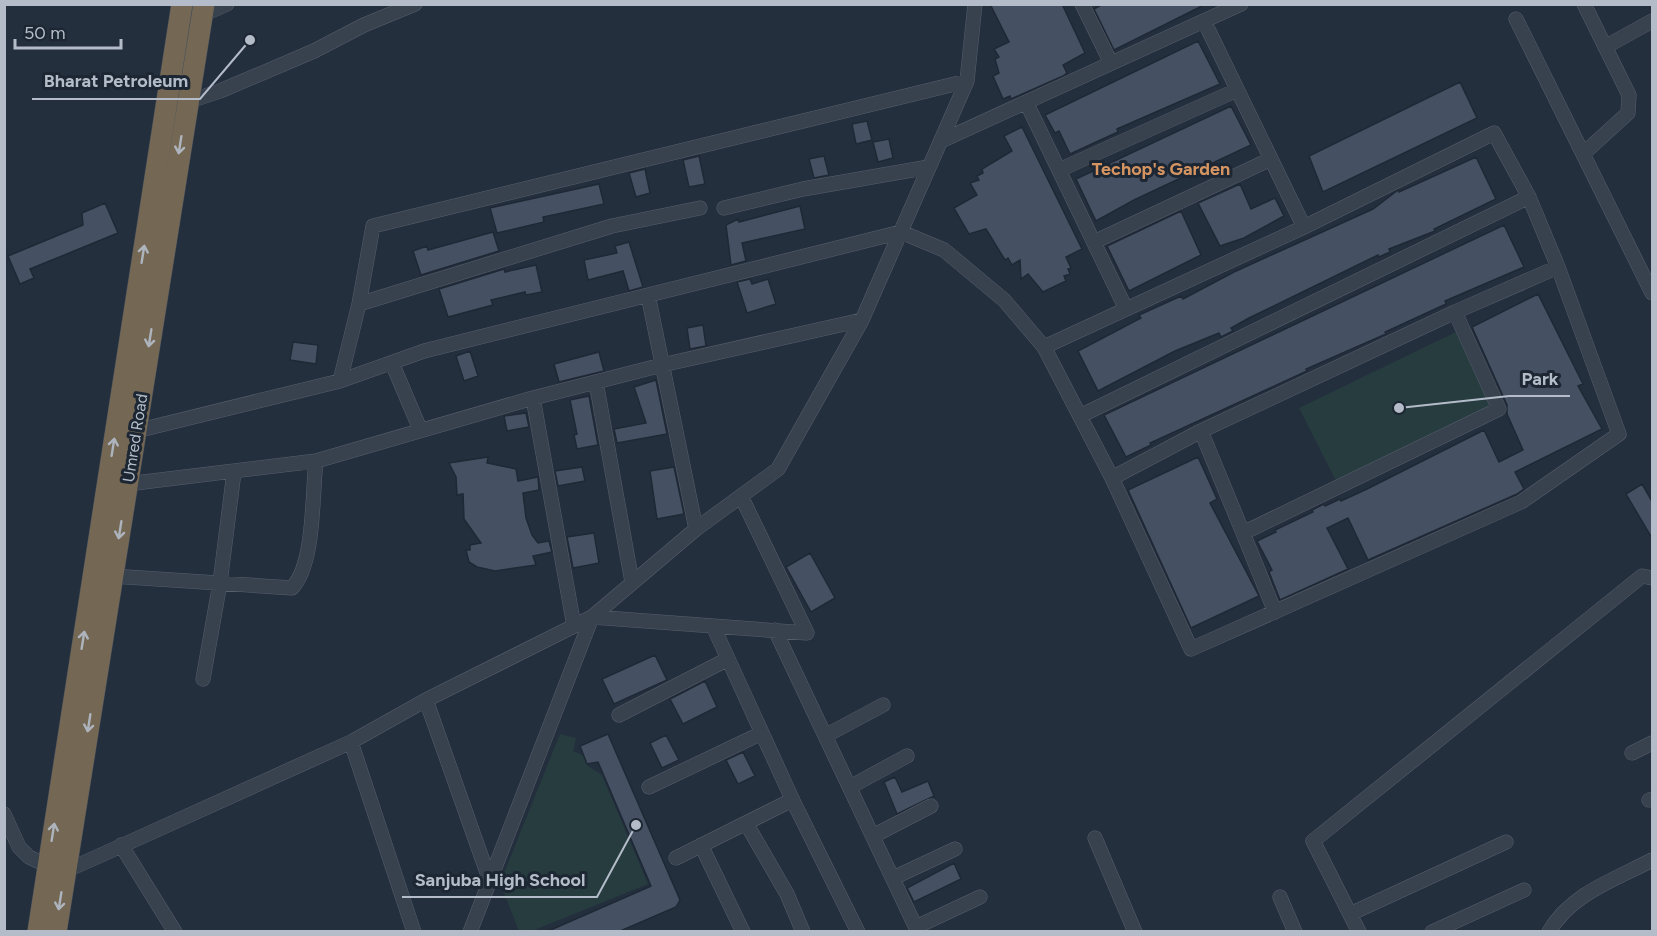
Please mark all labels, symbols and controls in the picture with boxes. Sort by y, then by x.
scale bar [15,12,122,50]
text: 50 m [24,22,66,44]
callout: Bharat Petroleum [32,63,200,99]
text: Bharat Petroleum [44,70,188,92]
one-way arrow [174,135,185,154]
district label: Techop's Garden [1092,158,1230,180]
one-way arrow [138,245,149,265]
one-way arrow [145,327,156,347]
callout: Park [1509,360,1570,396]
text: Park [1522,368,1559,390]
street label: Umred Road [119,392,151,484]
one-way arrow [108,437,119,457]
one-way arrow [114,520,125,540]
one-way arrow [78,630,89,650]
one-way arrow [83,712,94,732]
one-way arrow [48,823,59,843]
callout: Sanjuba High School [402,861,597,897]
text: Sanjuba High School [415,869,585,891]
one-way arrow [55,891,66,911]

